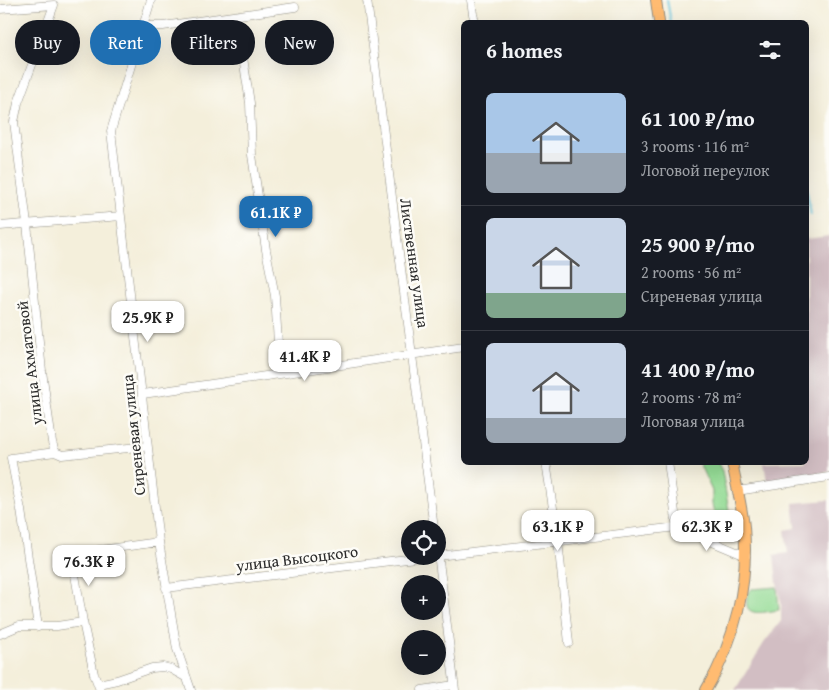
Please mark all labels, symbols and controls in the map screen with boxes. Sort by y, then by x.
chip: Buy [15,20,80,65]
chip: Rent [90,20,161,65]
chip: Filters [171,20,255,65]
chip: New [265,20,334,65]
text: 6 homes [486,35,562,66]
icon: filters [756,36,784,64]
text: 61 100 ₽/mo [641,103,755,134]
icon: home [526,113,586,173]
text: 3 rooms · 116 m² [641,134,749,158]
text: Логовой переулок [641,158,769,182]
pin: 61.1K ₽ [230,196,322,238]
street label: Лиственная улица [394,197,436,330]
text: 61.1K ₽ [250,200,302,224]
text: 25 900 ₽/mo [641,229,755,260]
icon: home [526,238,586,298]
text: 2 rooms · 56 m² [641,260,741,284]
text: Сиреневая улица [641,284,762,308]
street label: улица Ахматовой [9,299,49,427]
pin: 25.9K ₽ [102,300,194,343]
text: 25.9K ₽ [122,305,174,329]
pin: 41.4K ₽ [259,340,351,382]
text: 41.4K ₽ [279,344,331,368]
text: 41 400 ₽/mo [641,354,755,385]
icon: home [526,363,586,423]
street label: Сиреневая улица [115,373,151,497]
text: 2 rooms · 78 m² [641,385,741,409]
text: Логовая улица [641,409,745,433]
pin: 63.1K ₽ [512,510,604,552]
pin: 62.3K ₽ [661,510,753,552]
text: 63.1K ₽ [532,514,584,538]
text: 62.3K ₽ [681,514,733,538]
map controls [401,520,446,675]
button: locate [401,520,446,565]
street label: улица Высоцкого [234,539,359,578]
pin: 76.3K ₽ [43,544,135,587]
text: 76.3K ₽ [63,549,115,573]
button: + [401,575,446,620]
button: − [401,630,446,675]

